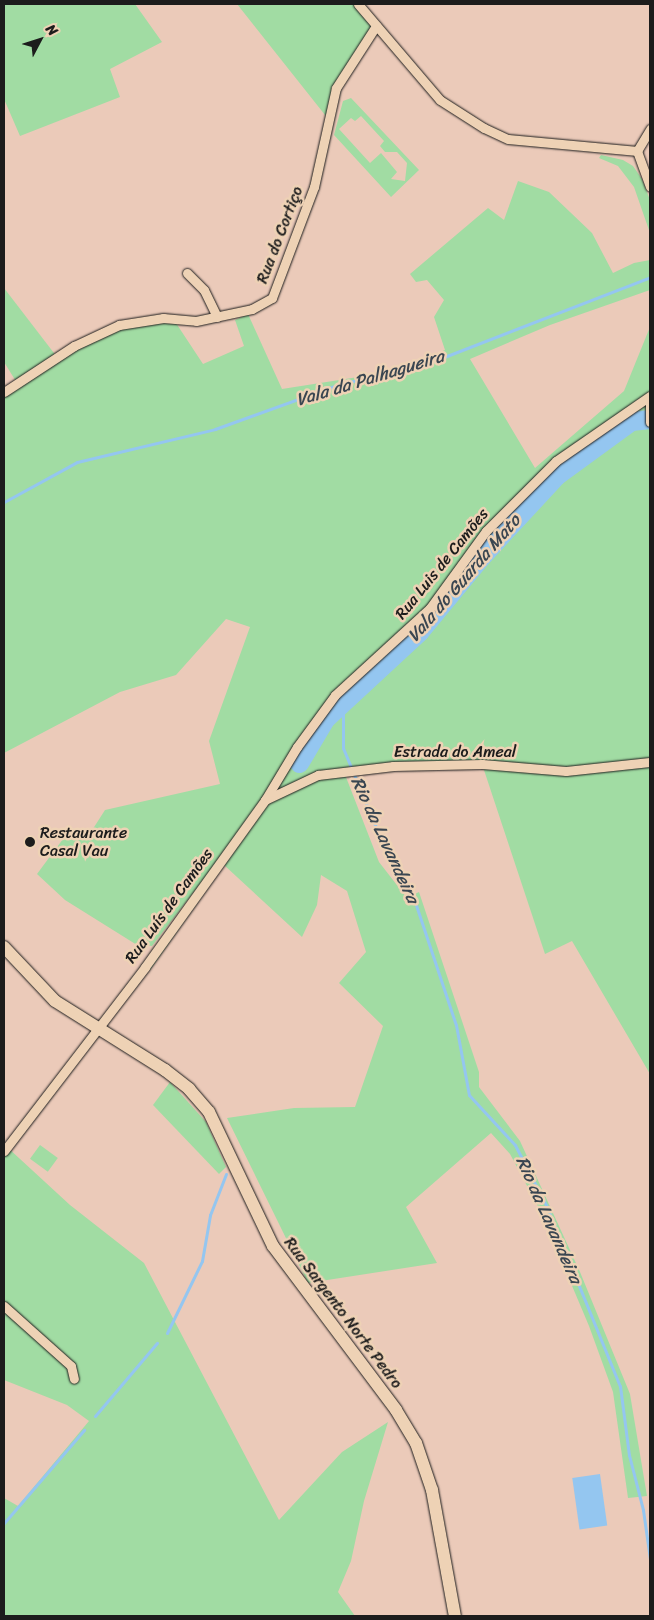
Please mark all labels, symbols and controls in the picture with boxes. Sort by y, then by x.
north arrow [15,15,65,65]
text: N [39,18,65,42]
street label: Rua do Cortiço [253,183,307,287]
water label: Vala da Palhagueira [293,345,447,411]
street label: Rua Luis de Camões [391,505,493,623]
water label: Vala do Guarda Mato [403,510,525,646]
street label: Estrada do Ameal [394,742,516,762]
water label: Rio da Lavandeira [346,773,424,907]
place label: Restaurante Casal Vau [40,823,127,861]
marker: Restaurante Casal Vau [24,836,36,848]
street label: Rua Luís de Camões [121,845,217,967]
water label: Rio da Lavandeira [511,1153,587,1287]
street label: Rua Sargento Norte Pedro [280,1233,406,1393]

